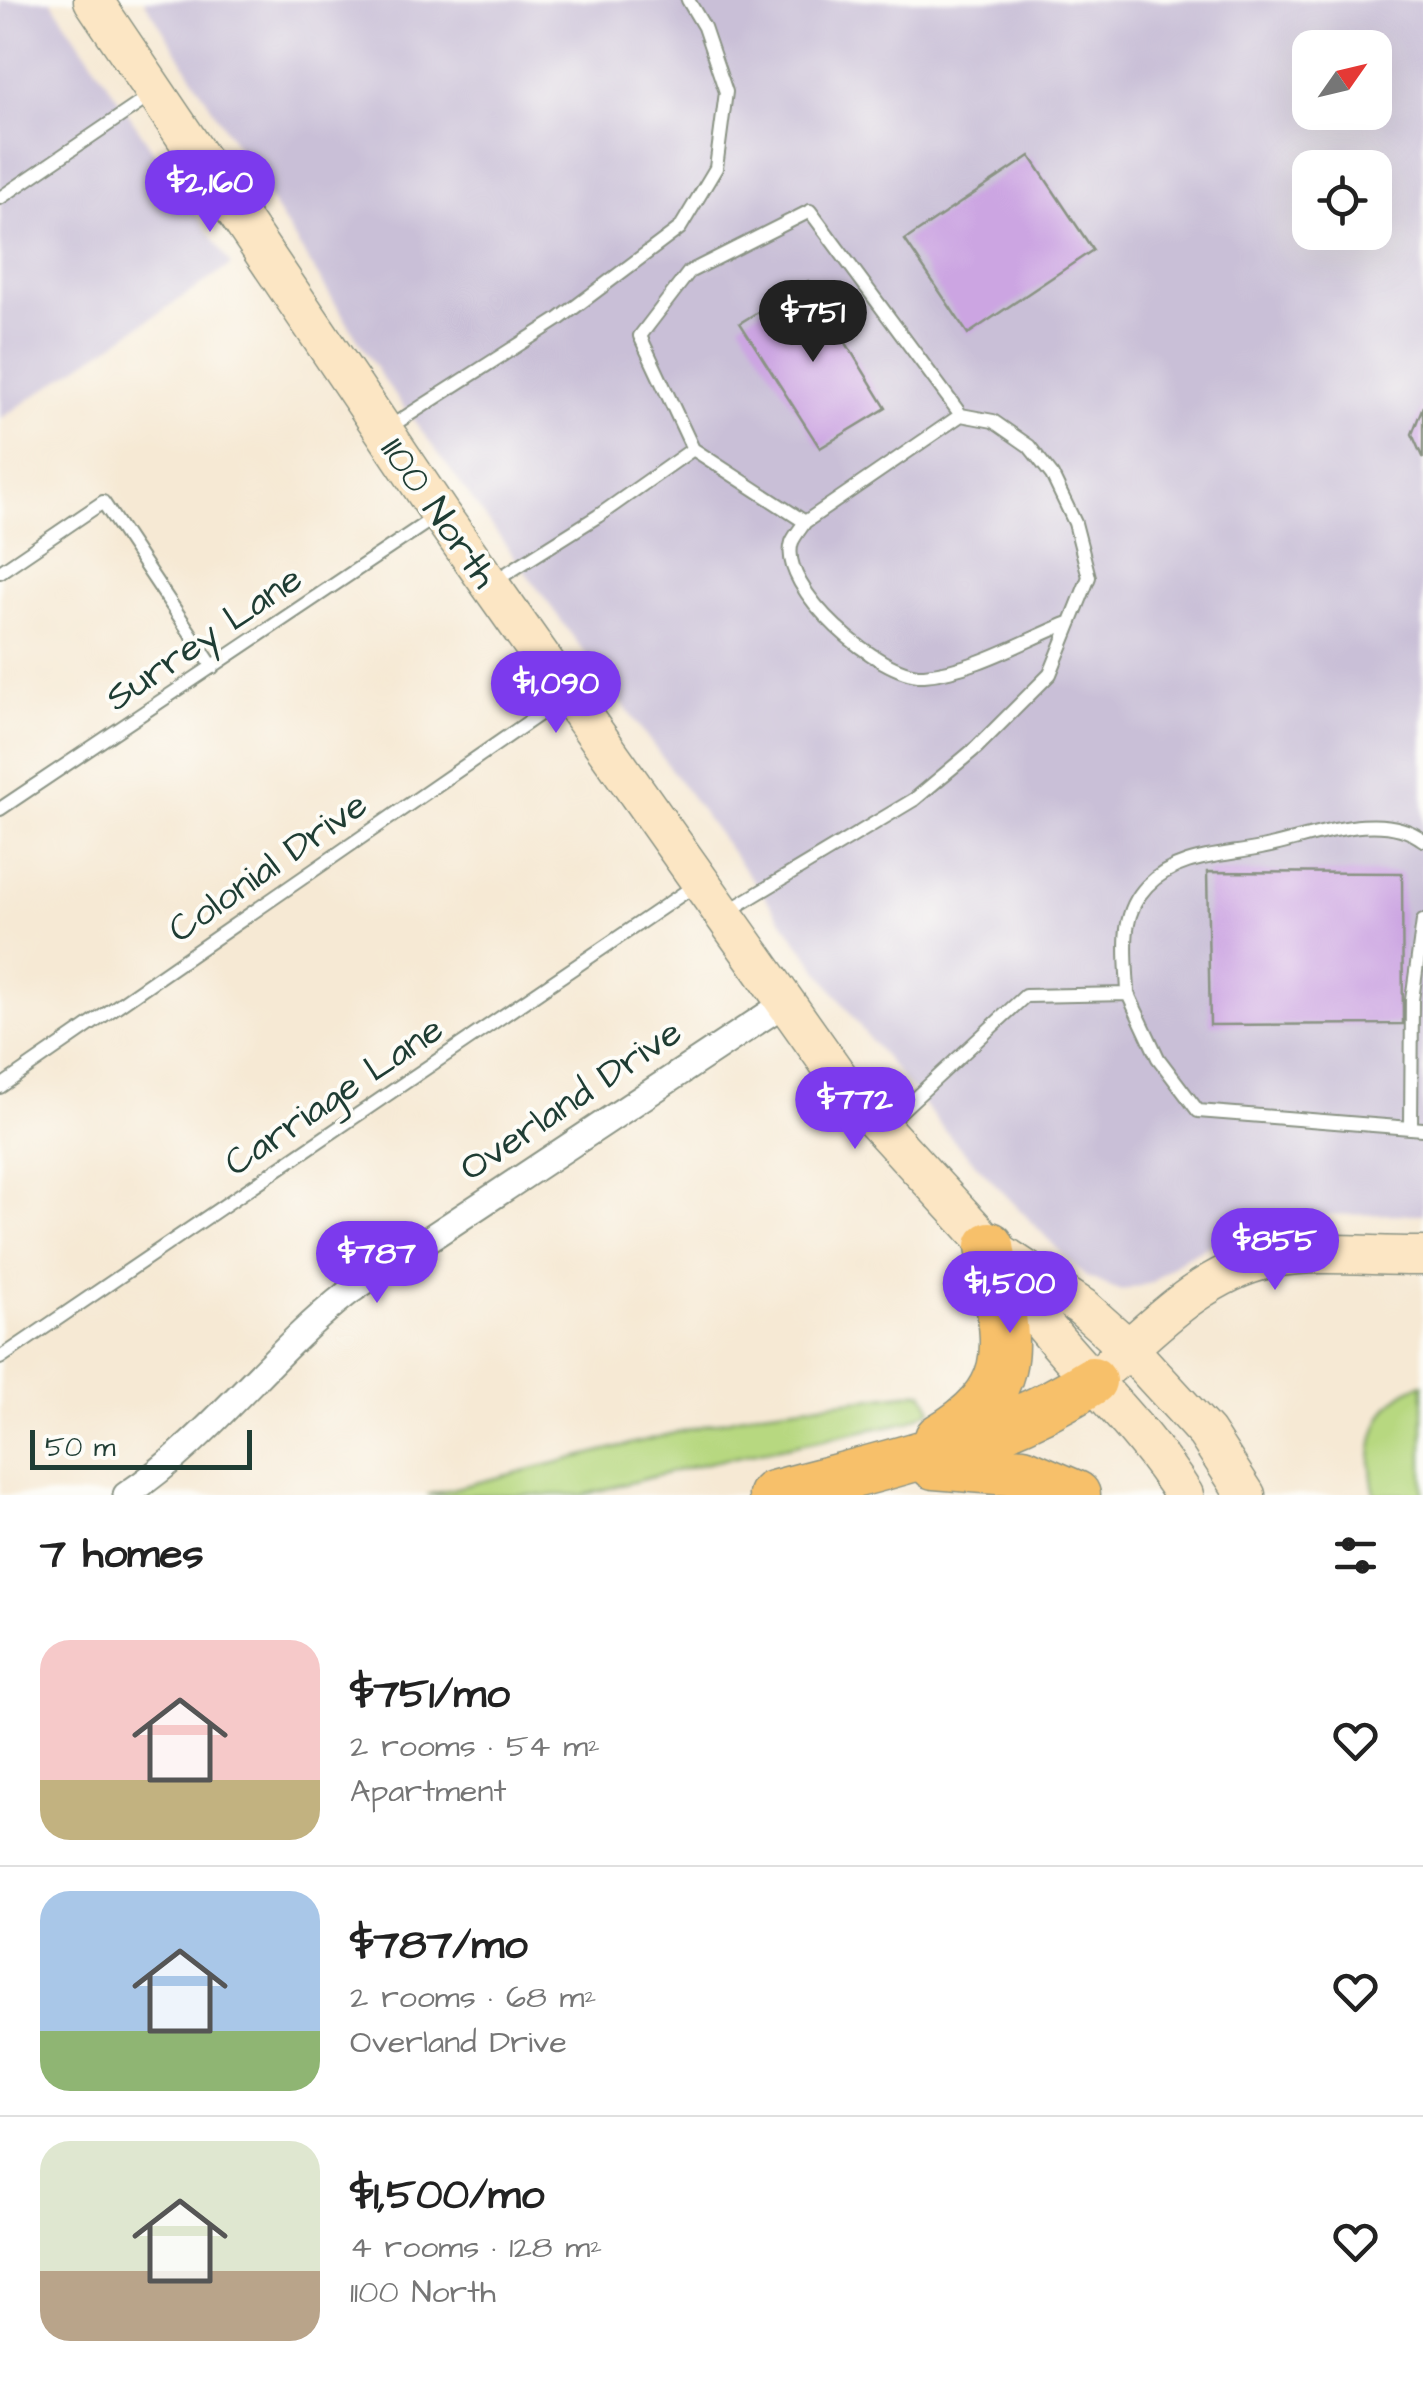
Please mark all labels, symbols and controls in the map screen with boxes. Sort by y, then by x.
north arrow [1292,30,1392,130]
map controls [1292,30,1392,250]
pin: $2,160 [129,150,291,235]
button: locate [1292,150,1392,250]
text: $2,160 [167,160,253,205]
pin: $751 [754,280,872,365]
text: $751 [781,290,845,335]
street label: 1100 North [367,427,509,599]
street label: Surrey Lane [95,553,314,725]
pin: $1,090 [475,651,637,736]
text: $1,090 [513,661,599,706]
street label: Colonial Drive [158,780,378,956]
street label: Carriage Lane [214,1004,454,1189]
street label: Overland Drive [450,1007,692,1194]
pin: $772 [796,1067,914,1152]
text: $772 [817,1077,893,1122]
pin: $855 [1216,1208,1334,1293]
text: $855 [1233,1218,1317,1263]
pin: $787 [318,1221,436,1306]
text: $787 [338,1231,416,1276]
pin: $1,500 [929,1251,1091,1336]
text: $1,500 [965,1261,1055,1306]
scale bar [30,1425,252,1470]
text: 50 m [45,1428,116,1467]
text: 7 homes [40,1526,204,1584]
icon: filters [1328,1528,1383,1583]
text: $751/mo [350,1666,510,1724]
icon: home [120,1680,240,1800]
icon: heart [1328,1713,1383,1768]
text: 2 rooms · 54 m² [350,1724,600,1769]
text: Apartment [350,1769,506,1814]
text: $787/mo [350,1917,528,1975]
icon: home [120,1931,240,2051]
icon: heart [1328,1964,1383,2019]
text: 2 rooms · 68 m² [350,1975,596,2020]
text: Overland Drive [350,2020,567,2065]
text: $1,500/mo [350,2167,544,2225]
icon: home [120,2181,240,2301]
icon: heart [1328,2214,1383,2269]
text: 4 rooms · 128 m² [350,2225,602,2270]
text: 1100 North [350,2270,496,2315]

